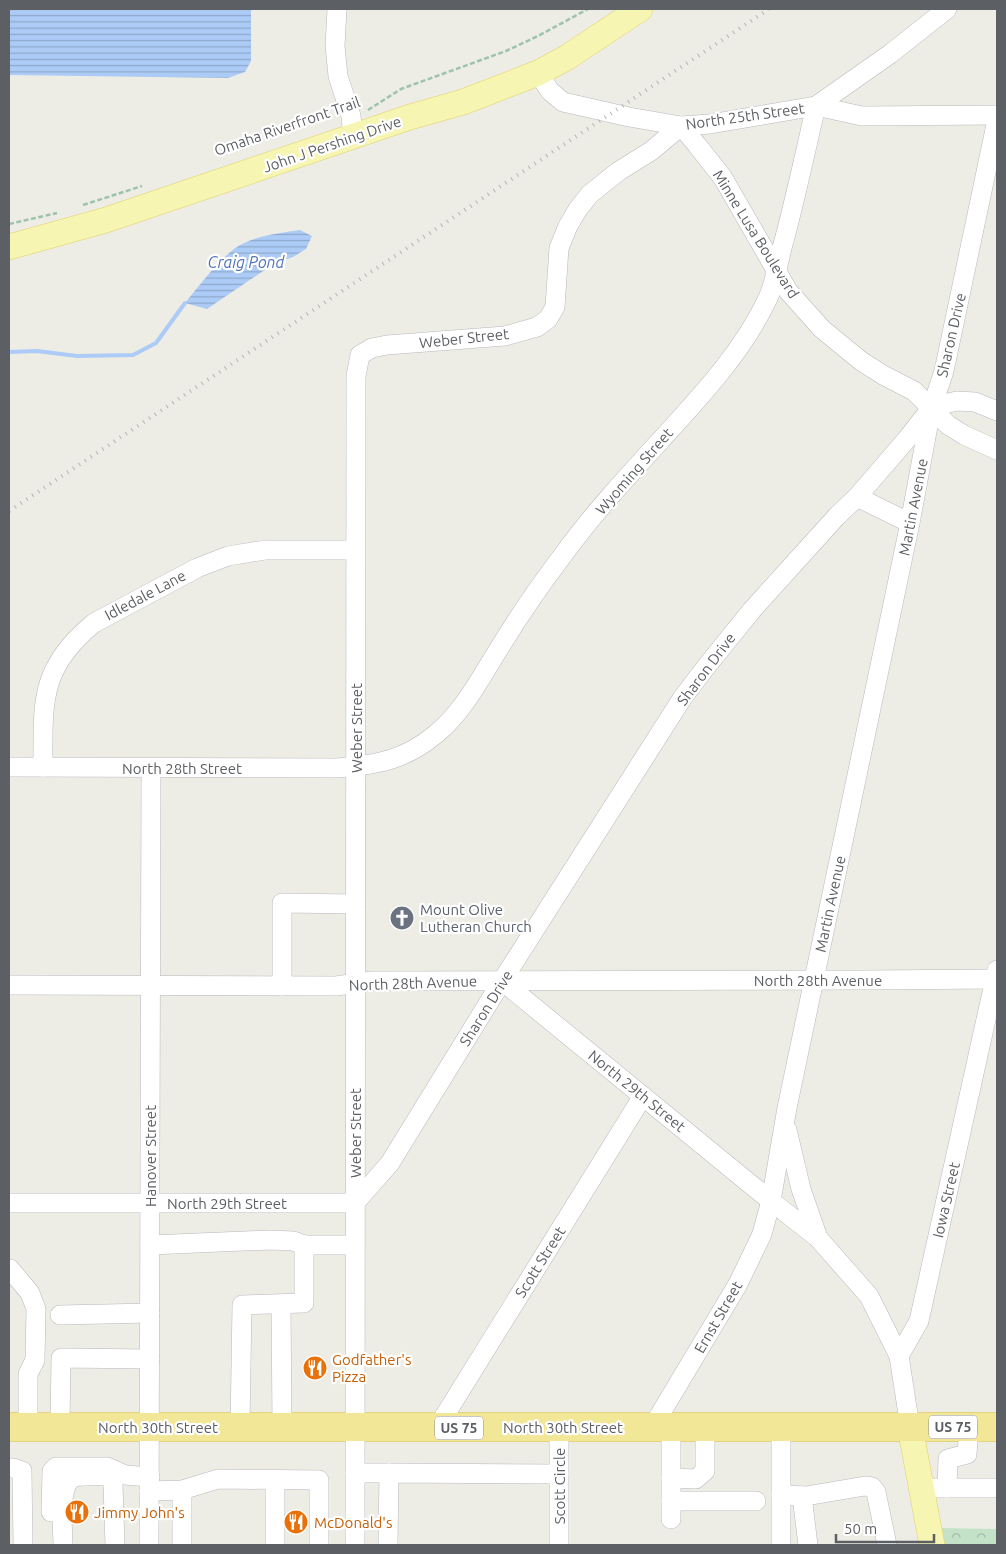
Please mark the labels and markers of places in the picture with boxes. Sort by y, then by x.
place label: Mount Olive Lutheran Church [420,901,532,935]
church icon: Mount Olive Lutheran Church [389,905,415,931]
place label: Godfather's Pizza [332,1351,411,1385]
restaurant icon: Godfather's Pizza [302,1355,328,1381]
restaurant icon: Jimmy John's [64,1499,90,1525]
place label: Jimmy John's [94,1504,185,1521]
restaurant icon: McDonald's [283,1509,309,1535]
place label: McDonald's [314,1514,392,1531]

